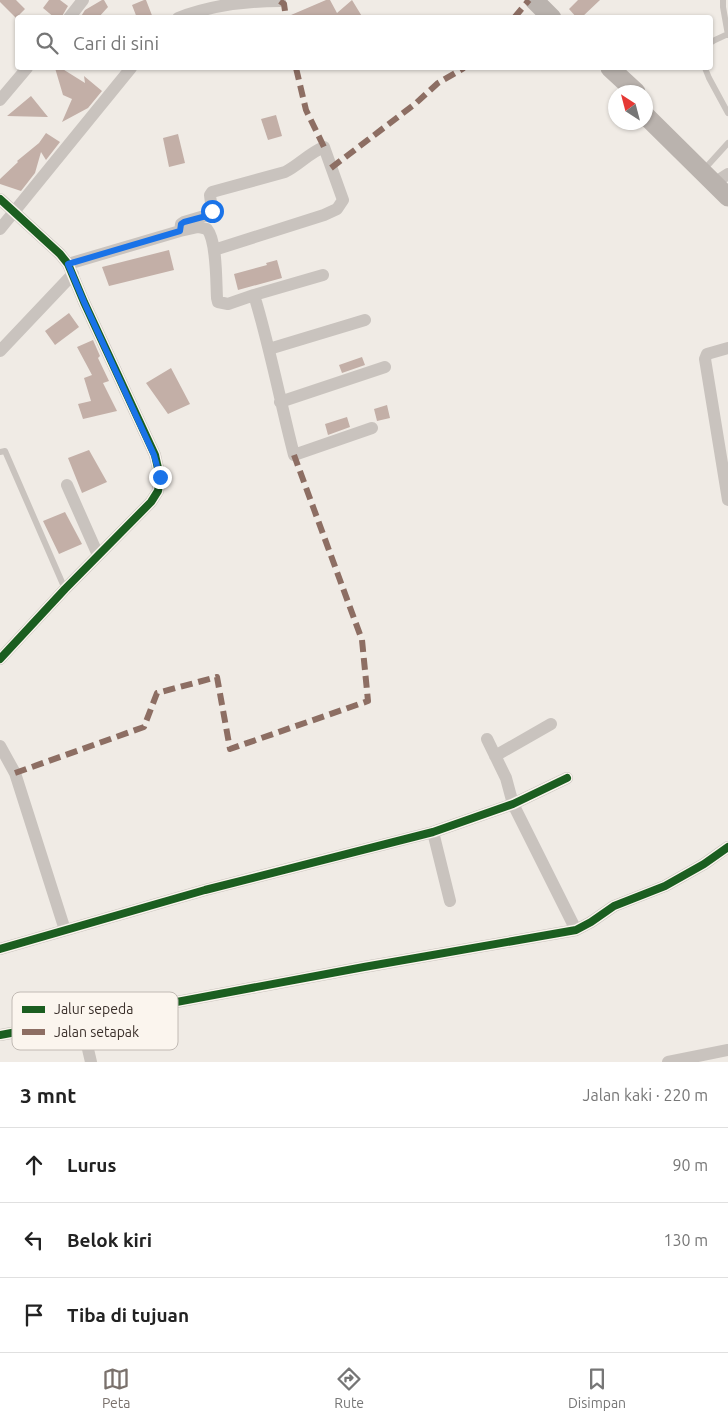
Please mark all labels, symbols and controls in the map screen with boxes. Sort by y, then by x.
search box [15,15,713,70]
icon: search [33,29,61,57]
text: Cari di sini [73,32,159,54]
north arrow [608,85,653,130]
route start [201,200,224,223]
route end [149,466,172,489]
legend [12,992,178,1050]
text: Jalur sepeda [54,1001,133,1017]
text: Jalan setapak [54,1024,139,1040]
text: 3 mnt [20,1083,76,1107]
text: Jalan kaki · 220 m [583,1086,708,1104]
icon: ahead [20,1151,48,1179]
text: Lurus [67,1154,116,1176]
text: 90 m [672,1156,708,1174]
icon: left [20,1226,48,1254]
text: Belok kiri [67,1229,152,1251]
text: 130 m [663,1231,708,1249]
icon: arrive [20,1301,48,1329]
text: Tiba di tujuan [67,1304,189,1326]
tab: Peta [102,1365,130,1411]
tab: Rute [334,1365,364,1411]
tab: Disimpan [568,1365,626,1411]

